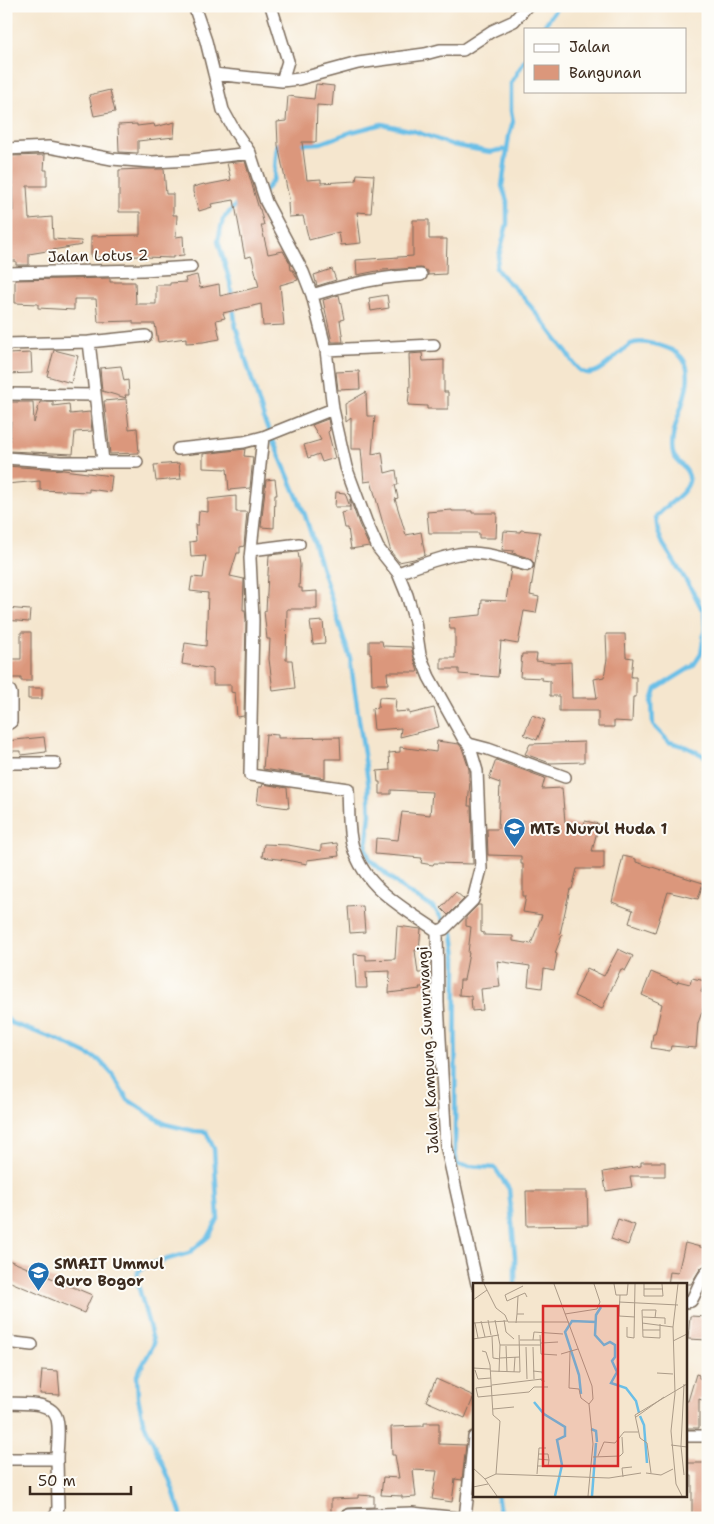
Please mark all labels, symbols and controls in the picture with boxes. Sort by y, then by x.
legend [524,28,686,92]
text: Jalan [569,37,610,57]
text: Bangunan [569,63,641,83]
street label: Jalan Lotus 2 [47,245,149,267]
school or university icon: MTs Nurul Huda 1 [502,817,526,848]
place label: MTs Nurul Huda 1 [530,819,667,839]
street label: Jalan Kampung Sumurwangi [413,946,443,1154]
place label: SMAIT Ummul Quro Bogor [54,1254,164,1291]
school or university icon: SMAIT Ummul Quro Bogor [26,1261,50,1292]
inset map [473,1283,686,1496]
scale bar [30,1464,131,1496]
text: 50 m [38,1471,76,1491]

